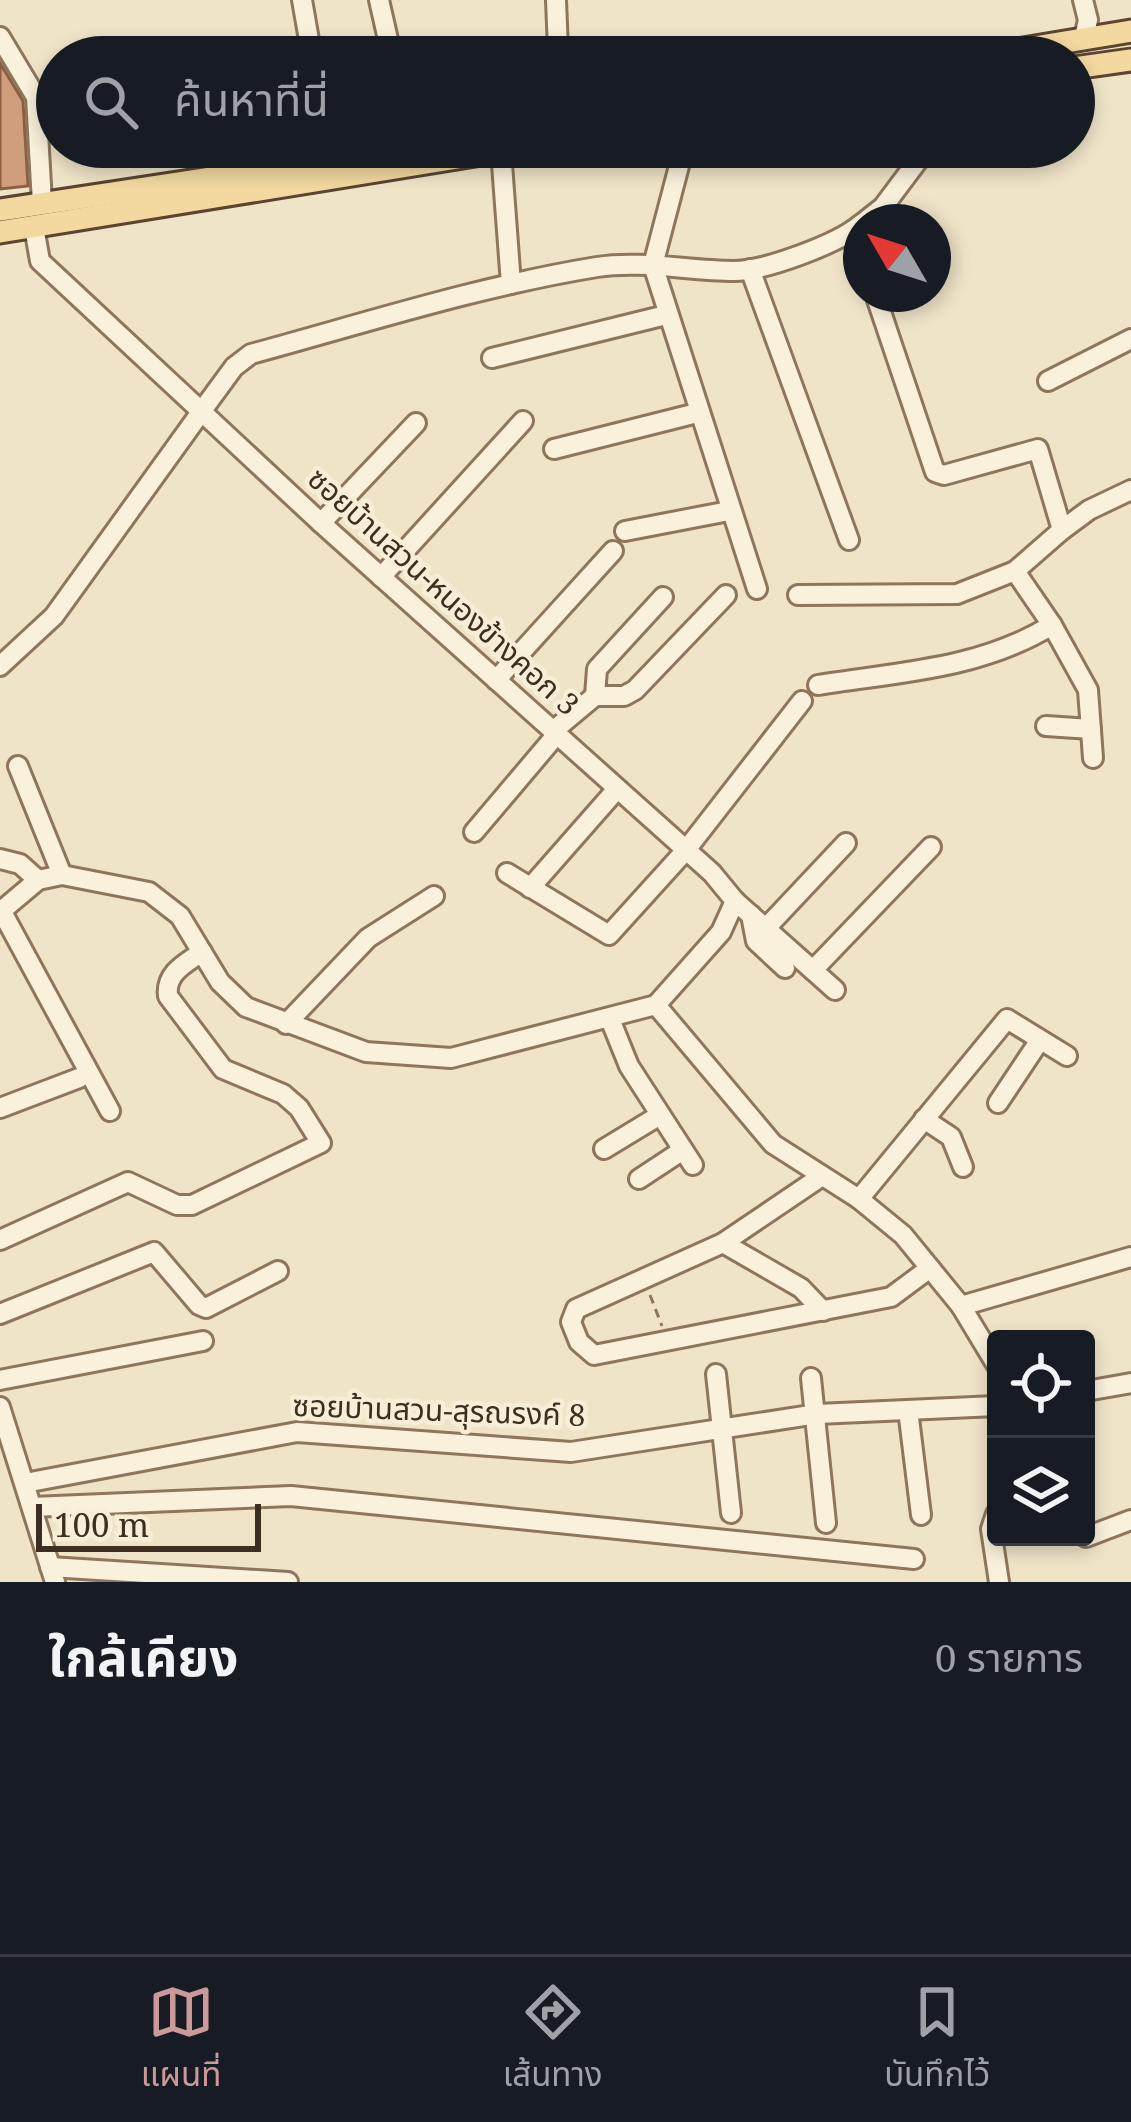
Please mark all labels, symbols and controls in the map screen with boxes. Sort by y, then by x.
search box [36,36,1095,168]
text: ค้นหาที่นี่ [174,68,329,129]
icon: search [78,69,144,135]
north arrow [843,204,951,312]
street label: ซอยบ้านสวน-หนองข้างคอก 3 [299,458,589,724]
map controls [987,1330,1095,1546]
button: locate [987,1330,1095,1438]
street label: ซอยบ้านสวน-สุรณรงค์ 8 [292,1384,586,1435]
button: layers [987,1438,1095,1546]
scale bar [36,1498,261,1551]
text: 100 m [54,1502,149,1547]
text: ใกล้เคียง [48,1621,238,1691]
text: 0 รายการ [935,1630,1083,1683]
tab: แผนที่ [141,1979,221,2101]
tab: เส้นทาง [503,1979,603,2101]
tab: บันทึกไว้ [884,1979,990,2101]

